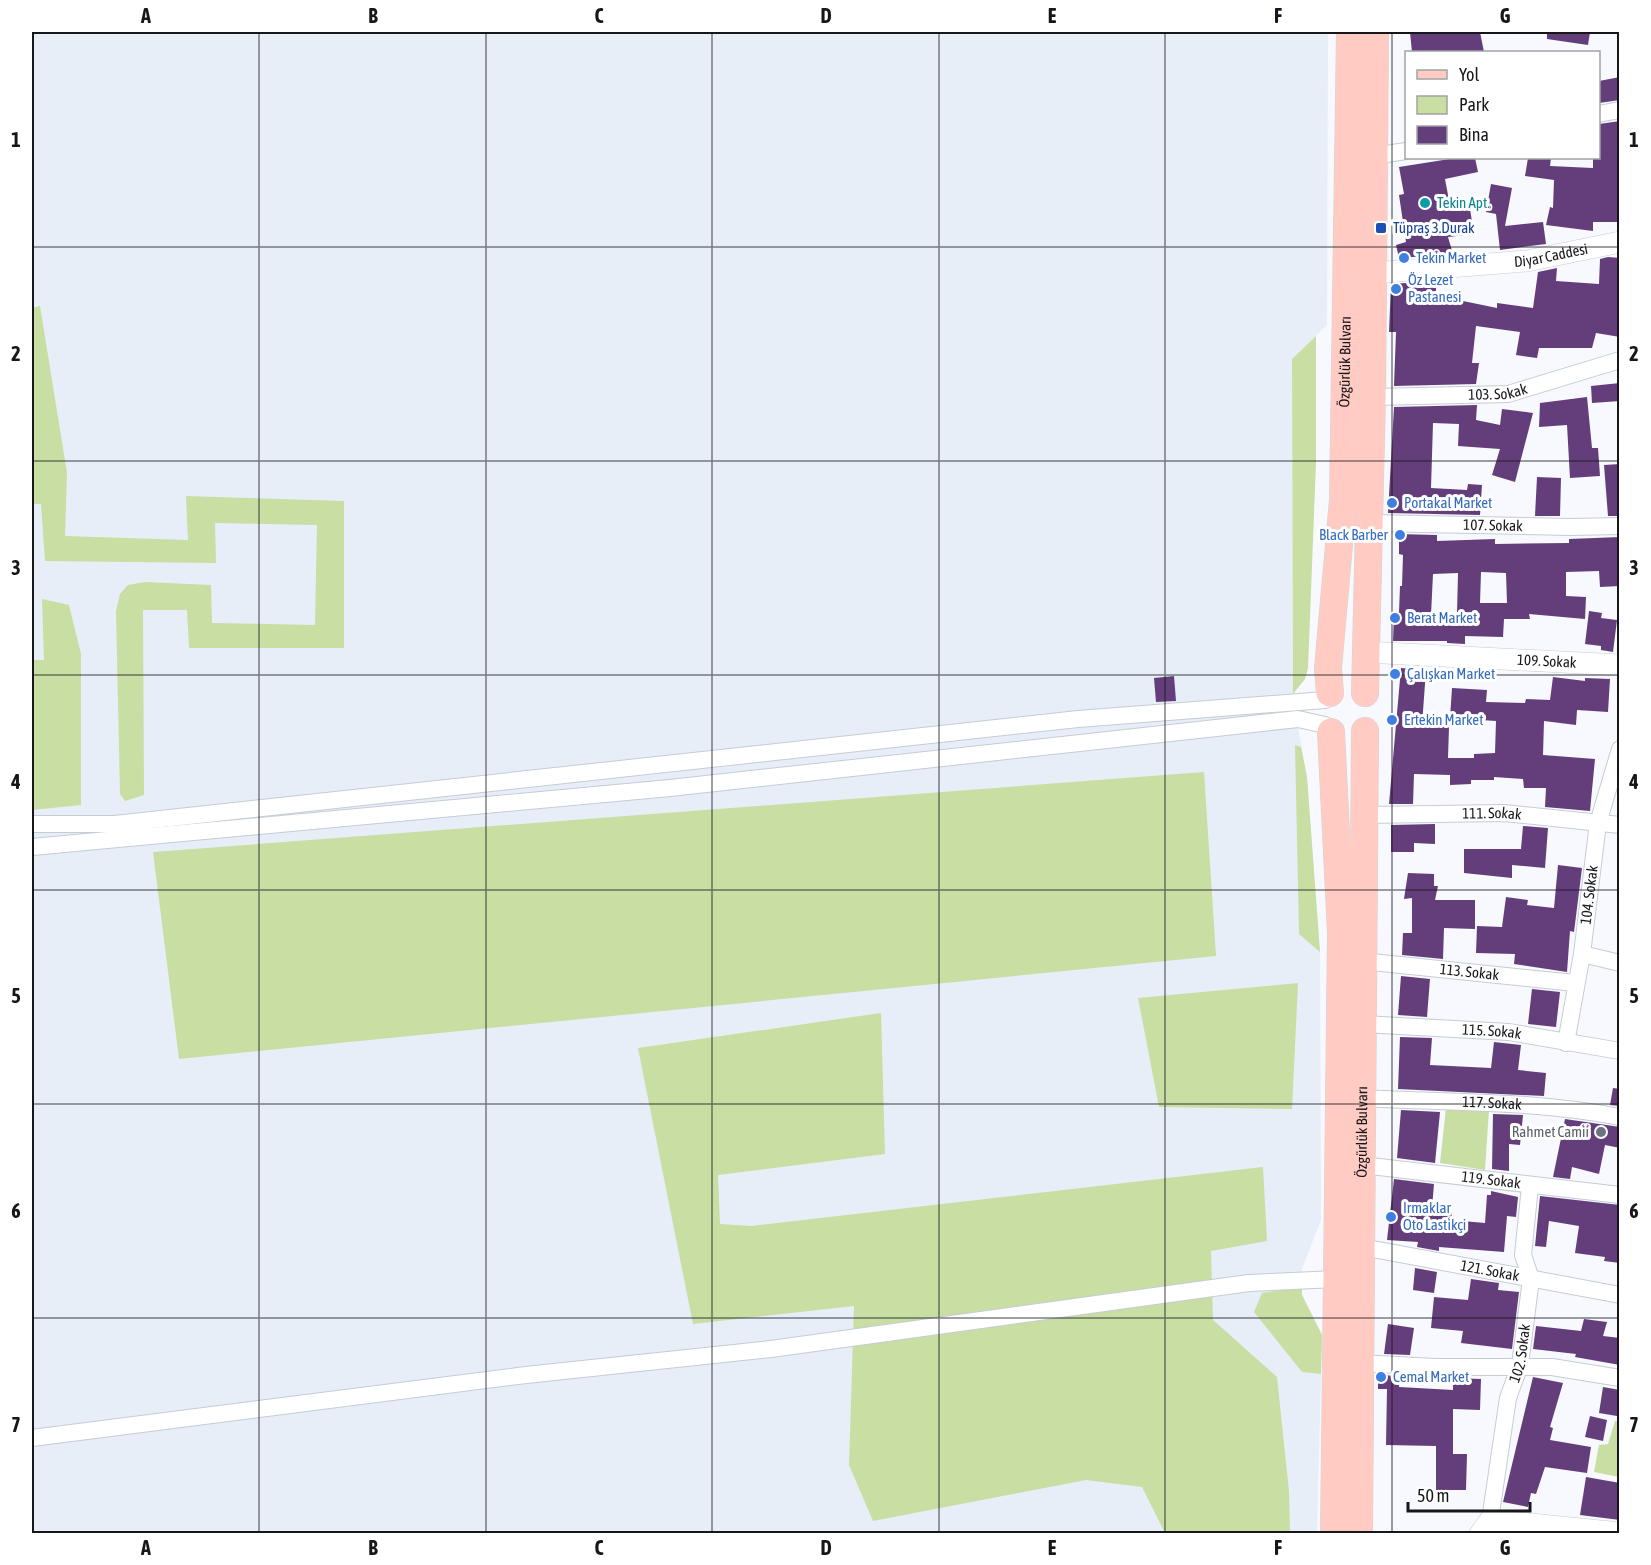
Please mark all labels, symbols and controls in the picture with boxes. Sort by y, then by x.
text: A [140,4,151,27]
text: B [368,4,378,27]
text: C [595,4,604,27]
text: D [820,4,832,27]
text: E [1048,4,1057,27]
text: F [1274,4,1282,27]
text: G [1500,4,1511,27]
legend [1405,51,1600,159]
text: Yol [1459,64,1479,85]
text: Park [1459,94,1489,115]
text: Bina [1459,124,1489,145]
text: 1 [11,128,21,151]
text: 1 [1629,128,1639,151]
place label: Tekin Apt. [1437,194,1490,211]
marker: Tekin Apt. [1418,196,1432,210]
place label: Tüpraş 3.Durak [1393,219,1475,236]
marker: Tüpraş 3.Durak [1374,221,1388,235]
street label: Diyar Caddesi [1513,240,1589,270]
place label: Tekin Market [1416,249,1486,266]
marker: Tekin Market [1397,251,1411,265]
place label: Öz Lezet Pastanesi [1408,271,1461,305]
marker: Öz Lezet Pastanesi [1389,282,1403,296]
street label: Özgürlük Bulvarı [1335,316,1354,408]
text: 2 [11,342,21,365]
text: 2 [1629,342,1639,365]
street label: 103. Sokak [1468,380,1530,403]
place label: Portakal Market [1404,494,1492,511]
marker: Portakal Market [1385,496,1399,510]
street label: 107. Sokak [1463,516,1523,534]
place label: Black Barber [1319,526,1389,543]
marker: Black Barber [1393,528,1407,542]
text: 3 [11,556,21,579]
text: 3 [1629,556,1639,579]
place label: Berat Market [1407,609,1477,626]
marker: Berat Market [1388,611,1402,625]
street label: 109. Sokak [1517,651,1577,671]
place label: Çalışkan Market [1407,665,1495,682]
marker: Çalışkan Market [1388,667,1402,681]
place label: Ertekin Market [1404,711,1483,728]
marker: Ertekin Market [1385,713,1399,727]
text: 4 [10,770,21,793]
text: 4 [1628,770,1639,793]
street label: 111. Sokak [1462,804,1523,823]
street label: 104. Sokak [1577,864,1601,925]
street label: 113. Sokak [1439,960,1500,983]
text: 5 [11,984,21,1007]
text: 5 [1629,984,1639,1007]
street label: 115. Sokak [1462,1020,1523,1042]
street label: Özgürlük Bulvarı [1353,1086,1370,1178]
street label: 117. Sokak [1462,1093,1523,1113]
place label: Rahmet Camii [1512,1123,1589,1140]
marker: Rahmet Camii [1594,1125,1608,1139]
street label: 119. Sokak [1461,1168,1522,1191]
text: 6 [11,1199,21,1222]
place label: Irmaklar Oto Lastikçi [1403,1199,1466,1233]
text: 6 [1629,1199,1639,1222]
marker: Irmaklar Oto Lastikçi [1384,1210,1398,1224]
street label: 121. Sokak [1459,1256,1521,1284]
street label: 102. Sokak [1505,1322,1533,1385]
place label: Cemal Market [1393,1368,1469,1385]
marker: Cemal Market [1374,1370,1388,1384]
text: 7 [11,1413,21,1436]
text: 7 [1629,1413,1639,1436]
scale bar [1408,1475,1530,1513]
text: 50 m [1417,1485,1449,1506]
text: A [140,1536,151,1559]
text: B [368,1536,378,1559]
text: C [595,1536,604,1559]
text: D [820,1536,832,1559]
text: E [1048,1536,1057,1559]
text: F [1274,1536,1282,1559]
text: G [1500,1536,1511,1559]

